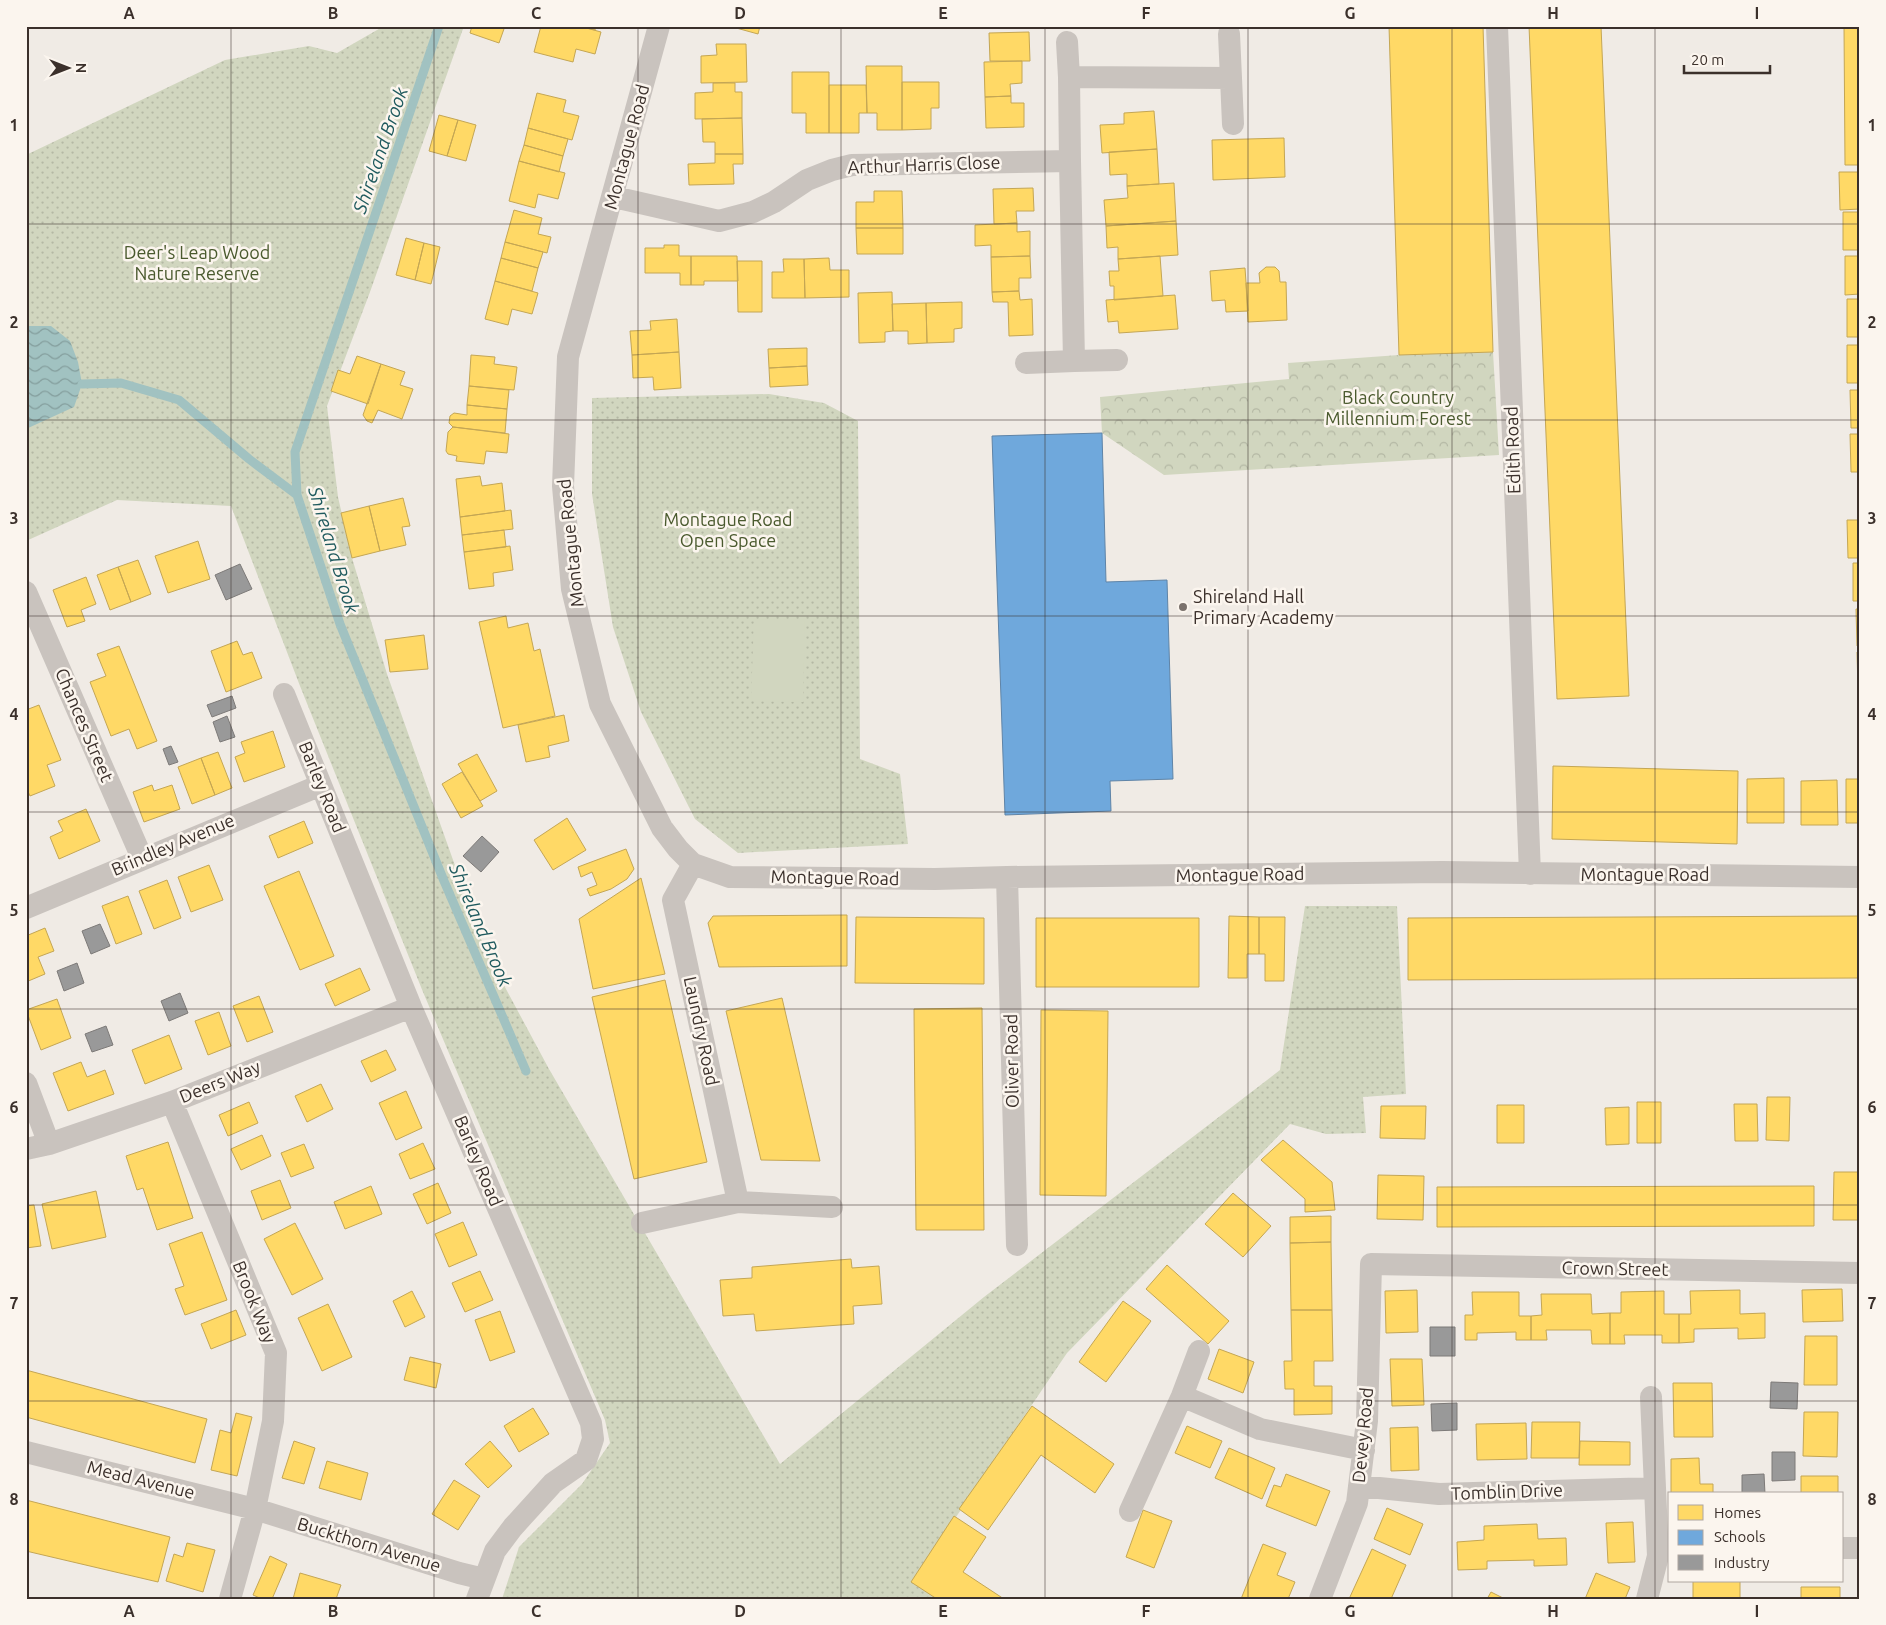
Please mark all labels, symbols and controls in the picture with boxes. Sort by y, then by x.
text: A [123,4,135,22]
text: B [328,4,338,22]
text: C [531,4,541,22]
text: D [734,4,746,22]
text: E [938,4,948,22]
text: F [1142,4,1151,22]
text: G [1344,4,1356,22]
text: H [1547,4,1559,22]
text: I [1755,4,1759,22]
north arrow [42,42,92,92]
scale bar [1684,42,1770,74]
text: 20 m [1691,51,1724,68]
text: N [73,63,89,73]
street label: Montague Road [600,82,652,212]
water label: Shireland Brook [348,84,412,217]
text: 1 [9,116,19,134]
text: 1 [1867,116,1877,134]
street label: Arthur Harris Close [847,151,1001,177]
park label: Deer's Leap Wood Nature Reserve [124,242,270,283]
text: 2 [9,313,19,331]
text: 2 [1867,313,1877,331]
park label: Black Country Millennium Forest [1325,387,1471,428]
street label: Edith Road [1500,406,1524,494]
street label: Montague Road [553,478,587,608]
water label: Shireland Brook [304,483,364,617]
text: 3 [9,509,19,527]
park label: Montague Road Open Space [664,509,792,550]
text: 3 [1867,509,1877,527]
place label: Shireland Hall Primary Academy [1193,586,1334,627]
marker: Shireland Hall Primary Academy [1177,601,1189,613]
street label: Chances Street [52,665,118,784]
text: 4 [9,705,19,723]
text: 4 [1867,705,1877,723]
street label: Barley Road [296,738,350,835]
street label: Brindley Avenue [108,809,237,879]
water label: Shireland Brook [445,859,517,990]
street label: Montague Road [1175,863,1305,885]
street label: Montague Road [1581,864,1709,884]
street label: Montague Road [770,866,900,888]
text: 5 [9,901,19,919]
text: 5 [1867,901,1877,919]
street label: Laundry Road [681,974,723,1087]
street label: Oliver Road [1000,1014,1022,1108]
street label: Deers Way [176,1056,263,1106]
text: 6 [9,1098,19,1116]
text: 6 [1867,1098,1877,1116]
street label: Barley Road [451,1112,507,1209]
street label: Crown Street [1561,1257,1669,1279]
street label: Brook Way [229,1258,281,1346]
text: 7 [9,1294,19,1312]
text: 7 [1867,1294,1877,1312]
street label: Devey Road [1348,1386,1376,1483]
street label: Mead Avenue [85,1456,197,1502]
street label: Tomblin Drive [1451,1479,1563,1503]
text: 8 [9,1490,19,1508]
text: 8 [1867,1490,1877,1508]
legend [1668,1492,1844,1582]
text: Homes [1714,1504,1761,1521]
street label: Buckthorn Avenue [295,1513,443,1575]
text: Schools [1714,1528,1765,1545]
text: Industry [1714,1554,1769,1571]
text: A [123,1602,135,1620]
text: B [328,1602,338,1620]
text: C [531,1602,541,1620]
text: D [734,1602,746,1620]
text: E [938,1602,948,1620]
text: F [1142,1602,1151,1620]
text: G [1344,1602,1356,1620]
text: H [1547,1602,1559,1620]
text: I [1755,1602,1759,1620]

